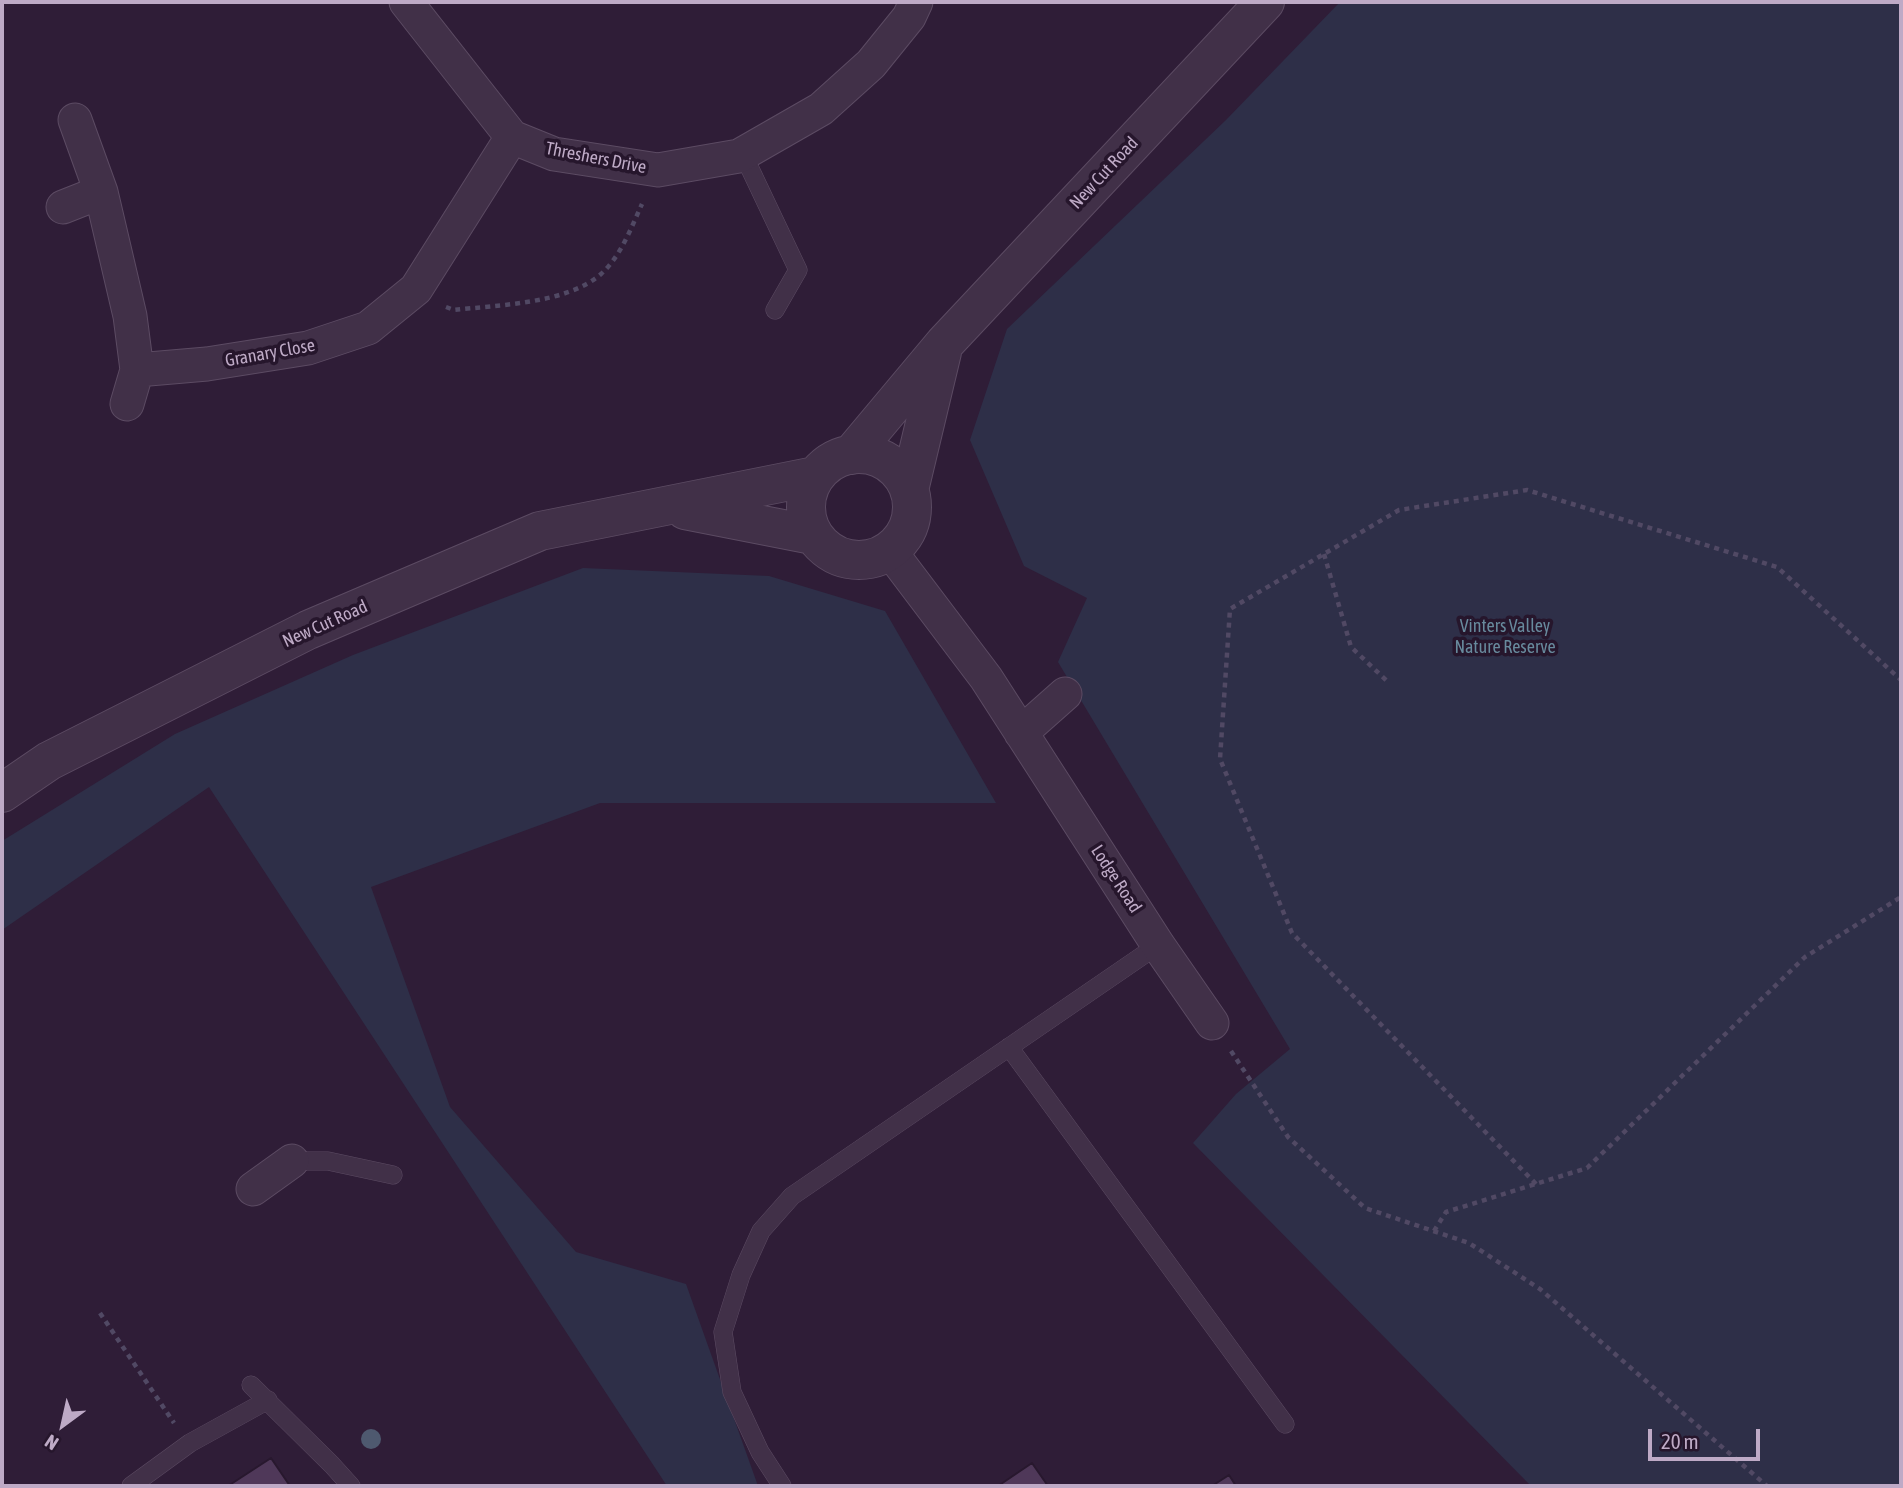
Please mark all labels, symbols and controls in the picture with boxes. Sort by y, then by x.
street label: New Cut Road [1065,132,1143,214]
street label: Threshers Drive [544,138,648,178]
street label: Granary Close [223,334,317,372]
street label: New Cut Road [279,596,371,652]
park label: Vinters Valley Nature Reserve [1454,615,1556,658]
street label: Lodge Road [1086,841,1146,917]
north arrow [28,1390,98,1460]
scale bar [1651,1414,1763,1458]
text: 20 m [1661,1429,1699,1453]
text: N [41,1430,62,1455]

